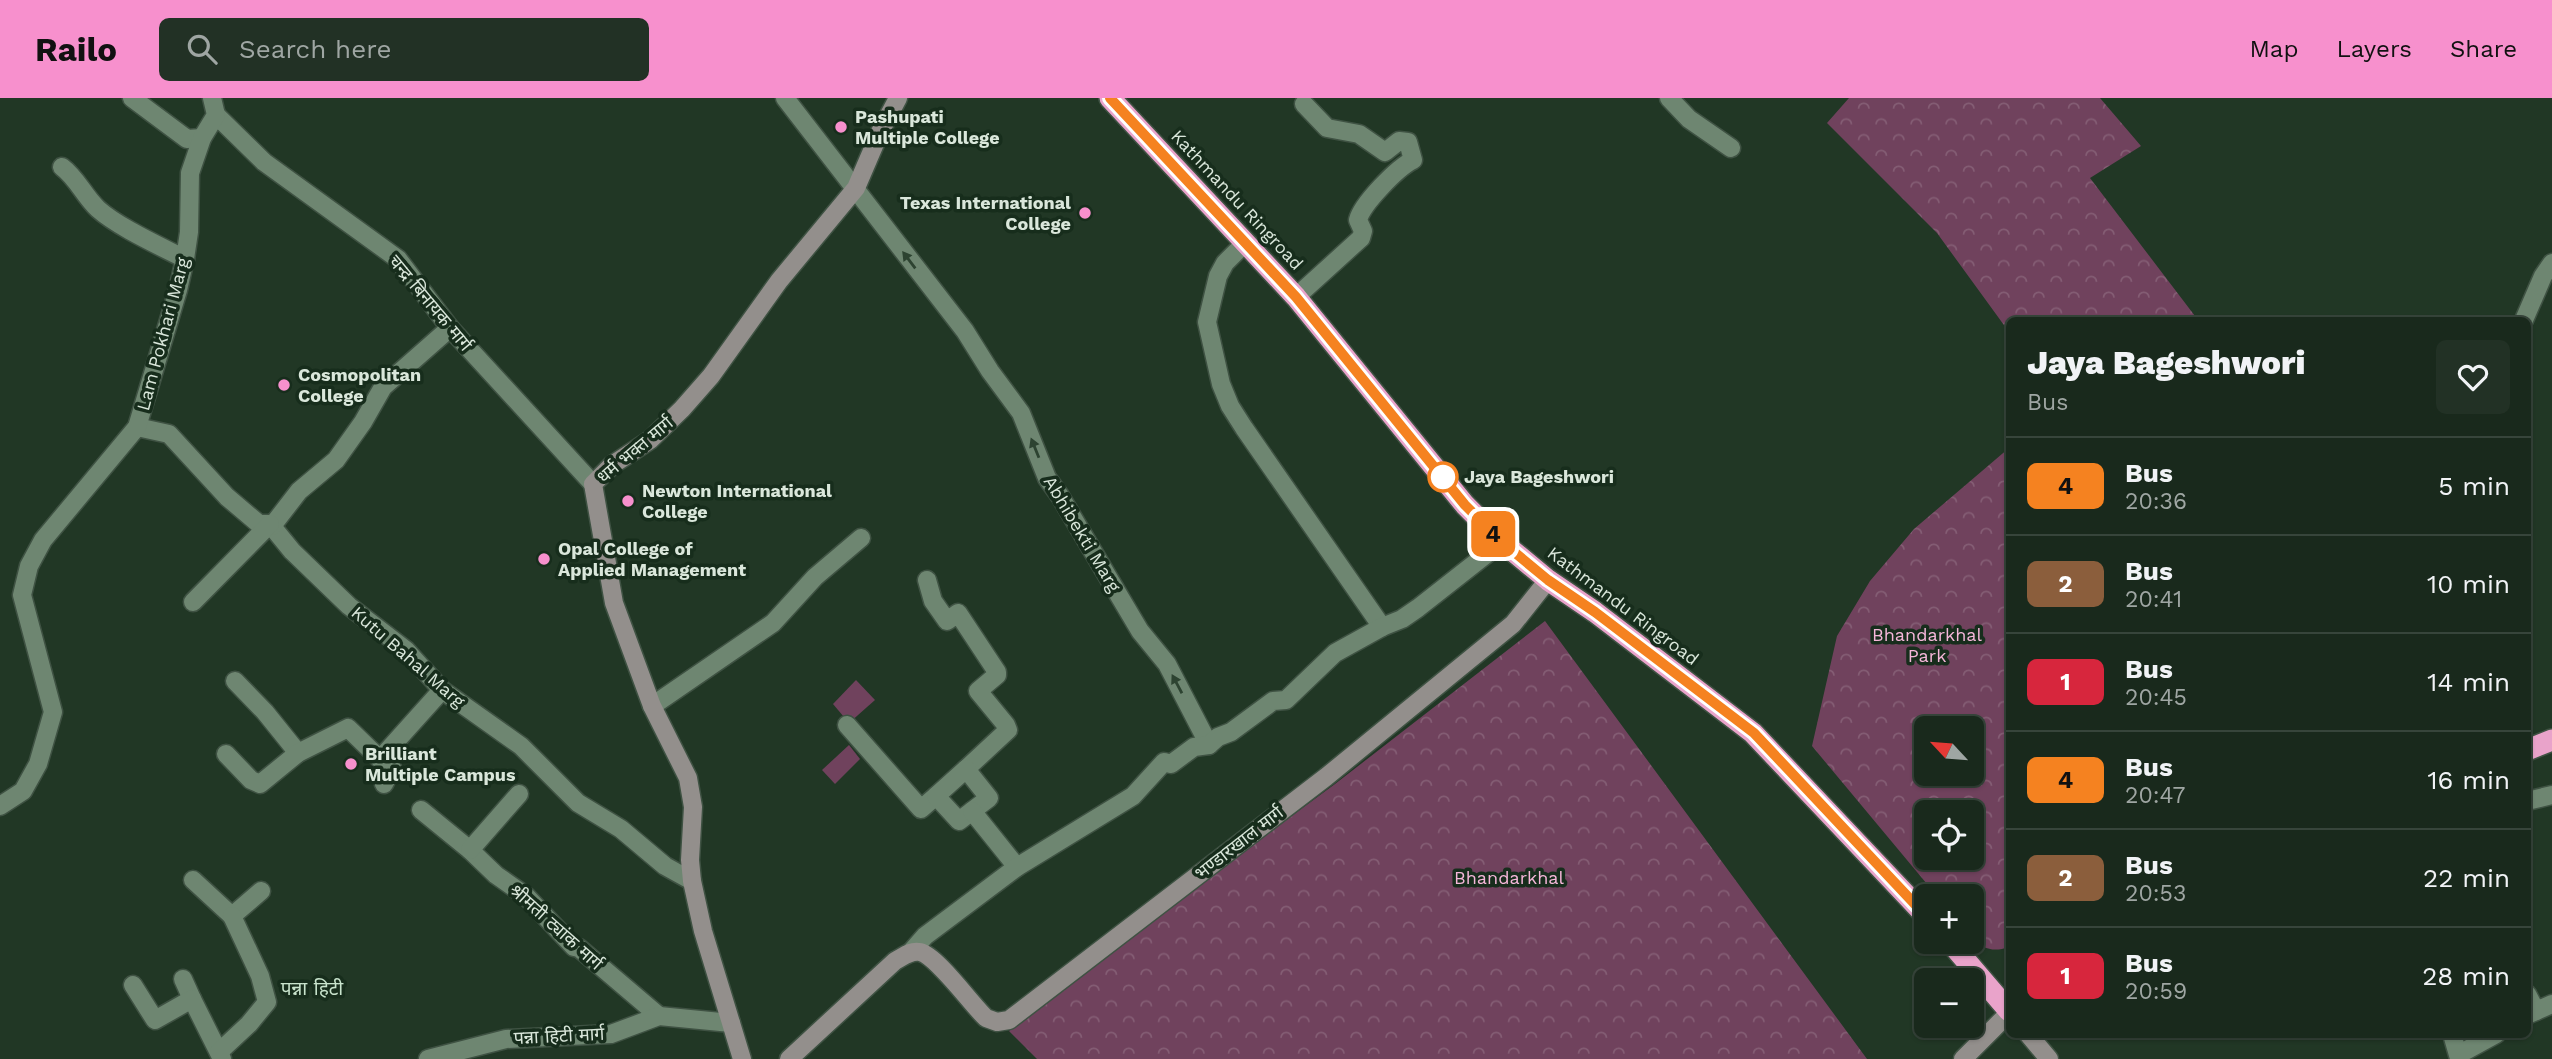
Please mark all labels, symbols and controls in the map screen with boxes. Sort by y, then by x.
search box [159,18,649,81]
text: Railo [35,30,117,69]
icon: search [183,30,221,68]
text: Search here [239,34,391,64]
text: Map [2250,35,2298,63]
text: Layers [2336,35,2412,63]
text: Share [2450,35,2517,63]
place label: Pashupati Multiple College [855,106,1000,148]
marker: Pashupati Multiple College [833,119,849,135]
street label: Kathmandu Ringroad [1167,125,1308,274]
place label: Texas International College [900,192,1071,234]
marker: Texas International College [1077,205,1093,221]
street label: चन्द्र बिनायक मार्ग [384,251,477,355]
one-way arrow [902,251,916,270]
street label: Lam Pokhari Marg [132,255,193,413]
button: heart [2436,340,2510,414]
text: Jaya Bageshwori [2027,343,2305,382]
place label: Cosmopolitan College [298,364,421,406]
marker: Cosmopolitan College [276,377,292,393]
text: Bus [2027,389,2068,416]
street label: धर्म भक्त मार्ग [593,411,678,487]
one-way arrow [1030,437,1041,458]
text: Bus [2125,458,2173,488]
marker: Jaya Bageshwori [1428,462,1458,492]
place label: Jaya Bageshwori [1464,466,1614,487]
text: 5 min [2438,471,2510,501]
street label: Abhibekti Marg [1040,472,1125,596]
text: 4 [2058,472,2073,500]
place label: Newton International College [642,480,832,522]
text: 20:36 [2125,488,2187,515]
marker: Newton International College [620,493,636,509]
line badge: 4 [1470,511,1516,557]
text: 4 [1485,520,1501,548]
place label: Opal College of Applied Management [558,538,746,580]
street label: Kathmandu Ringroad [1544,542,1703,669]
marker: Opal College of Applied Management [536,551,552,567]
text: Bus [2125,556,2173,586]
text: 10 min [2427,569,2510,599]
text: 2 [2058,570,2073,598]
text: 20:41 [2125,586,2182,613]
street label: Kutu Bahal Marg [347,602,470,712]
park label: Bhandarkhal Park [1872,624,1983,666]
text: Bus [2125,654,2173,684]
text: 14 min [2427,667,2510,697]
text: 1 [2060,668,2071,696]
one-way arrow [1171,674,1183,694]
text: 20:45 [2125,684,2187,711]
north arrow [1914,716,1984,786]
map controls [1914,716,1984,1038]
place label: Brilliant Multiple Campus [365,743,516,785]
text: Bus [2125,752,2173,782]
marker: Brilliant Multiple Campus [343,756,359,772]
text: 16 min [2427,765,2510,795]
text: 4 [2058,766,2073,794]
text: 20:47 [2125,782,2185,809]
button: locate [1914,800,1984,870]
street label: भण्डारखाल मार्ग [1190,801,1288,884]
text: Bus [2125,850,2173,880]
text: 22 min [2423,863,2510,893]
text: 2 [2058,864,2073,892]
park label: Bhandarkhal [1454,867,1565,888]
street label: श्रीमती ट्यांक मार्ग [506,879,608,974]
text: 20:53 [2125,880,2186,907]
button: + [1914,884,1984,954]
text: Bus [2125,948,2173,978]
text: 28 min [2422,961,2510,991]
text: 1 [2060,962,2071,990]
button: − [1914,968,1984,1038]
district label: पन्ना हिटी [281,977,344,1000]
text: 20:59 [2125,978,2187,1005]
street label: पन्ना हिटी मार्ग [513,1023,606,1048]

